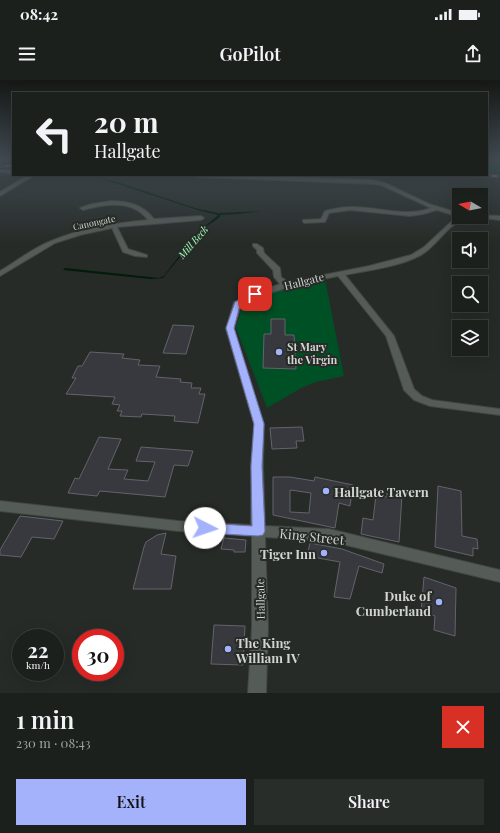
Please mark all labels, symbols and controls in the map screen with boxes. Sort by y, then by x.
text: 08:42 [20,4,58,24]
text: GoPilot [219,42,281,66]
icon: menu [16,43,38,65]
icon: share [462,43,484,65]
text: 20 m [94,103,159,140]
icon: left [28,108,80,160]
text: Hallgate [94,139,161,163]
north arrow [452,188,488,224]
map controls [452,188,488,356]
street label: Canongate [72,212,117,232]
water label: Mill Beck [174,222,211,262]
button: sound [452,232,488,268]
street label: Hallgate [282,269,326,293]
button: search [452,276,488,312]
pin [238,277,272,311]
icon: arrive [244,283,266,305]
button: layers [452,320,488,356]
place label: St Mary the Virgin [286,339,337,367]
marker: St Mary the Virgin [274,347,284,357]
place label: Hallgate Tavern [334,483,429,500]
marker: Hallgate Tavern [321,486,331,496]
position arrow [184,507,226,549]
street label: King Street [279,524,346,548]
place label: Tiger Inn [260,545,316,562]
marker: Tiger Inn [319,548,329,558]
street label: Hallgate [252,578,268,619]
place label: Duke of Cumberland [356,587,432,619]
marker: Duke of Cumberland [434,597,444,607]
speed limit sign: 30 [72,629,124,681]
place label: The King William IV [235,634,300,666]
text: 22 [28,636,48,663]
marker: The King William IV [223,644,233,654]
text: km/h [26,658,50,672]
text: 1 min [16,703,74,735]
button: close [442,706,484,748]
text: 230 m · 08:43 [16,734,91,751]
button: Exit [16,779,246,825]
button: Share [254,779,484,825]

